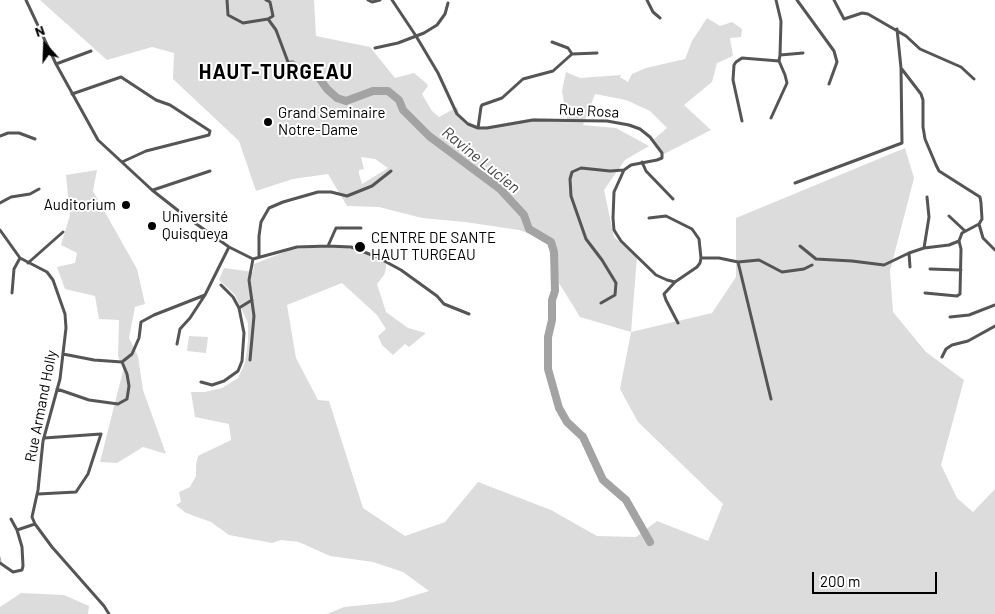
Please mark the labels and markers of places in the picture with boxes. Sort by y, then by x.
place label: Grand Seminaire Notre-Dame [278,104,385,139]
marker: Grand Seminaire Notre-Dame [262,116,274,128]
place label: Auditorium [44,196,116,214]
marker: Auditorium [120,199,132,211]
place label: Université Quisqueya [162,208,228,243]
marker: Université Quisqueya [146,220,158,232]
place label: CENTRE DE SANTE HAUT TURGEAU [371,229,496,264]
marker: CENTRE DE SANTE HAUT TURGEAU [353,240,367,254]

